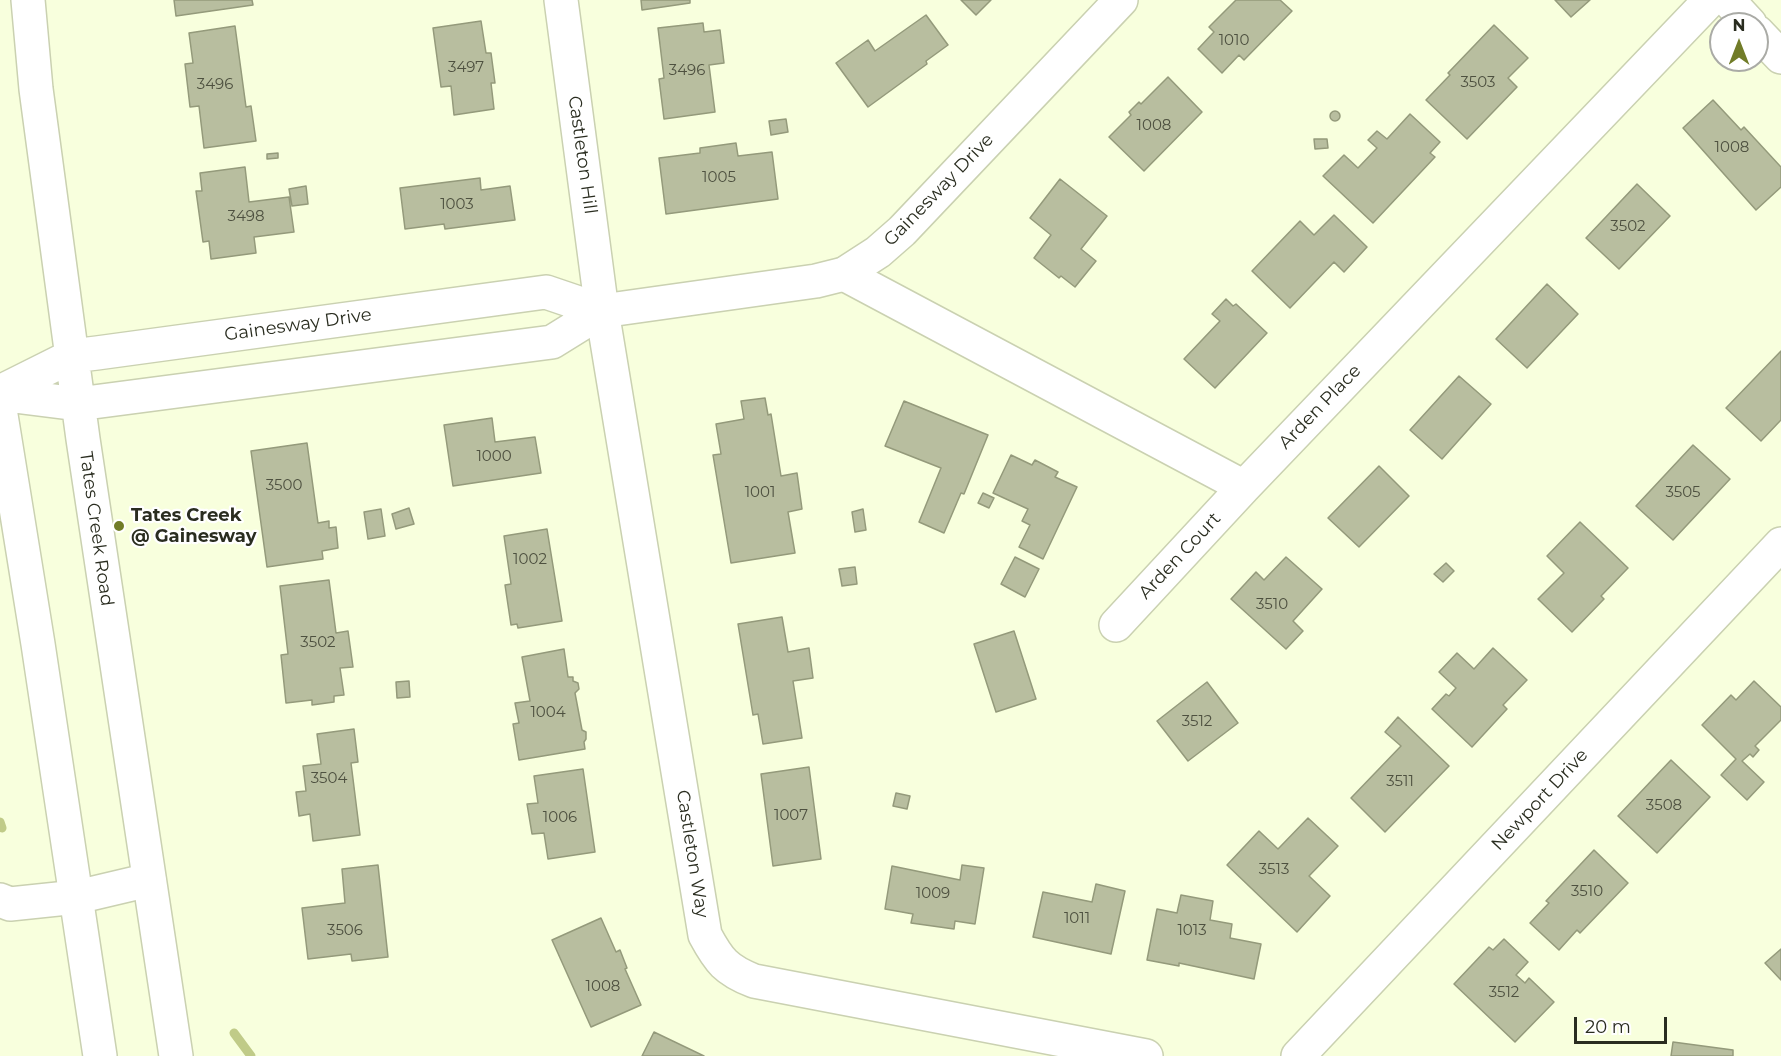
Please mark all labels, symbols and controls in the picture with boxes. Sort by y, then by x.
north arrow [1709,12,1769,72]
text: N [1733,16,1745,35]
house number: 1010 [1219,32,1249,50]
house number: 3497 [448,59,484,77]
house number: 3496 [669,62,705,80]
house number: 3503 [1460,74,1496,92]
house number: 3496 [197,76,233,94]
street label: Castleton Hill [563,94,601,216]
house number: 1008 [1137,117,1171,135]
street label: Gainesway Drive [880,129,998,251]
house number: 1008 [1715,139,1749,157]
house number: 1005 [702,169,736,187]
house number: 1003 [440,196,474,214]
house number: 3498 [228,208,264,226]
house number: 3502 [1610,218,1646,236]
street label: Gainesway Drive [223,304,373,346]
street label: Arden Place [1274,360,1366,454]
house number: 1000 [476,448,512,466]
street label: Tates Creek Road [74,450,118,608]
house number: 3500 [266,477,302,495]
house number: 1001 [745,484,775,502]
house number: 3505 [1665,484,1701,502]
place label: Tates Creek @ Gainesway [131,505,257,548]
street label: Arden Court [1134,508,1226,604]
marker: Tates Creek @ Gainesway [112,519,126,533]
house number: 1002 [513,551,547,569]
house number: 3510 [1256,596,1288,614]
house number: 3502 [300,634,336,652]
house number: 1004 [530,704,566,722]
house number: 3512 [1182,713,1212,731]
street label: Newport Drive [1487,745,1593,855]
house number: 3504 [311,770,347,788]
house number: 3511 [1386,773,1414,791]
street label: Castleton Way [671,788,713,920]
house number: 3508 [1646,797,1682,815]
house number: 1007 [774,807,808,825]
house number: 1006 [543,809,577,827]
house number: 3513 [1259,861,1289,879]
house number: 3510 [1571,883,1603,901]
house number: 1009 [916,885,950,903]
house number: 1011 [1064,910,1090,928]
house number: 3506 [327,922,363,940]
house number: 1013 [1177,922,1207,940]
house number: 1008 [586,978,620,996]
house number: 3512 [1489,984,1519,1002]
scale bar [1577,1005,1670,1043]
text: 20 m [1585,1016,1631,1038]

